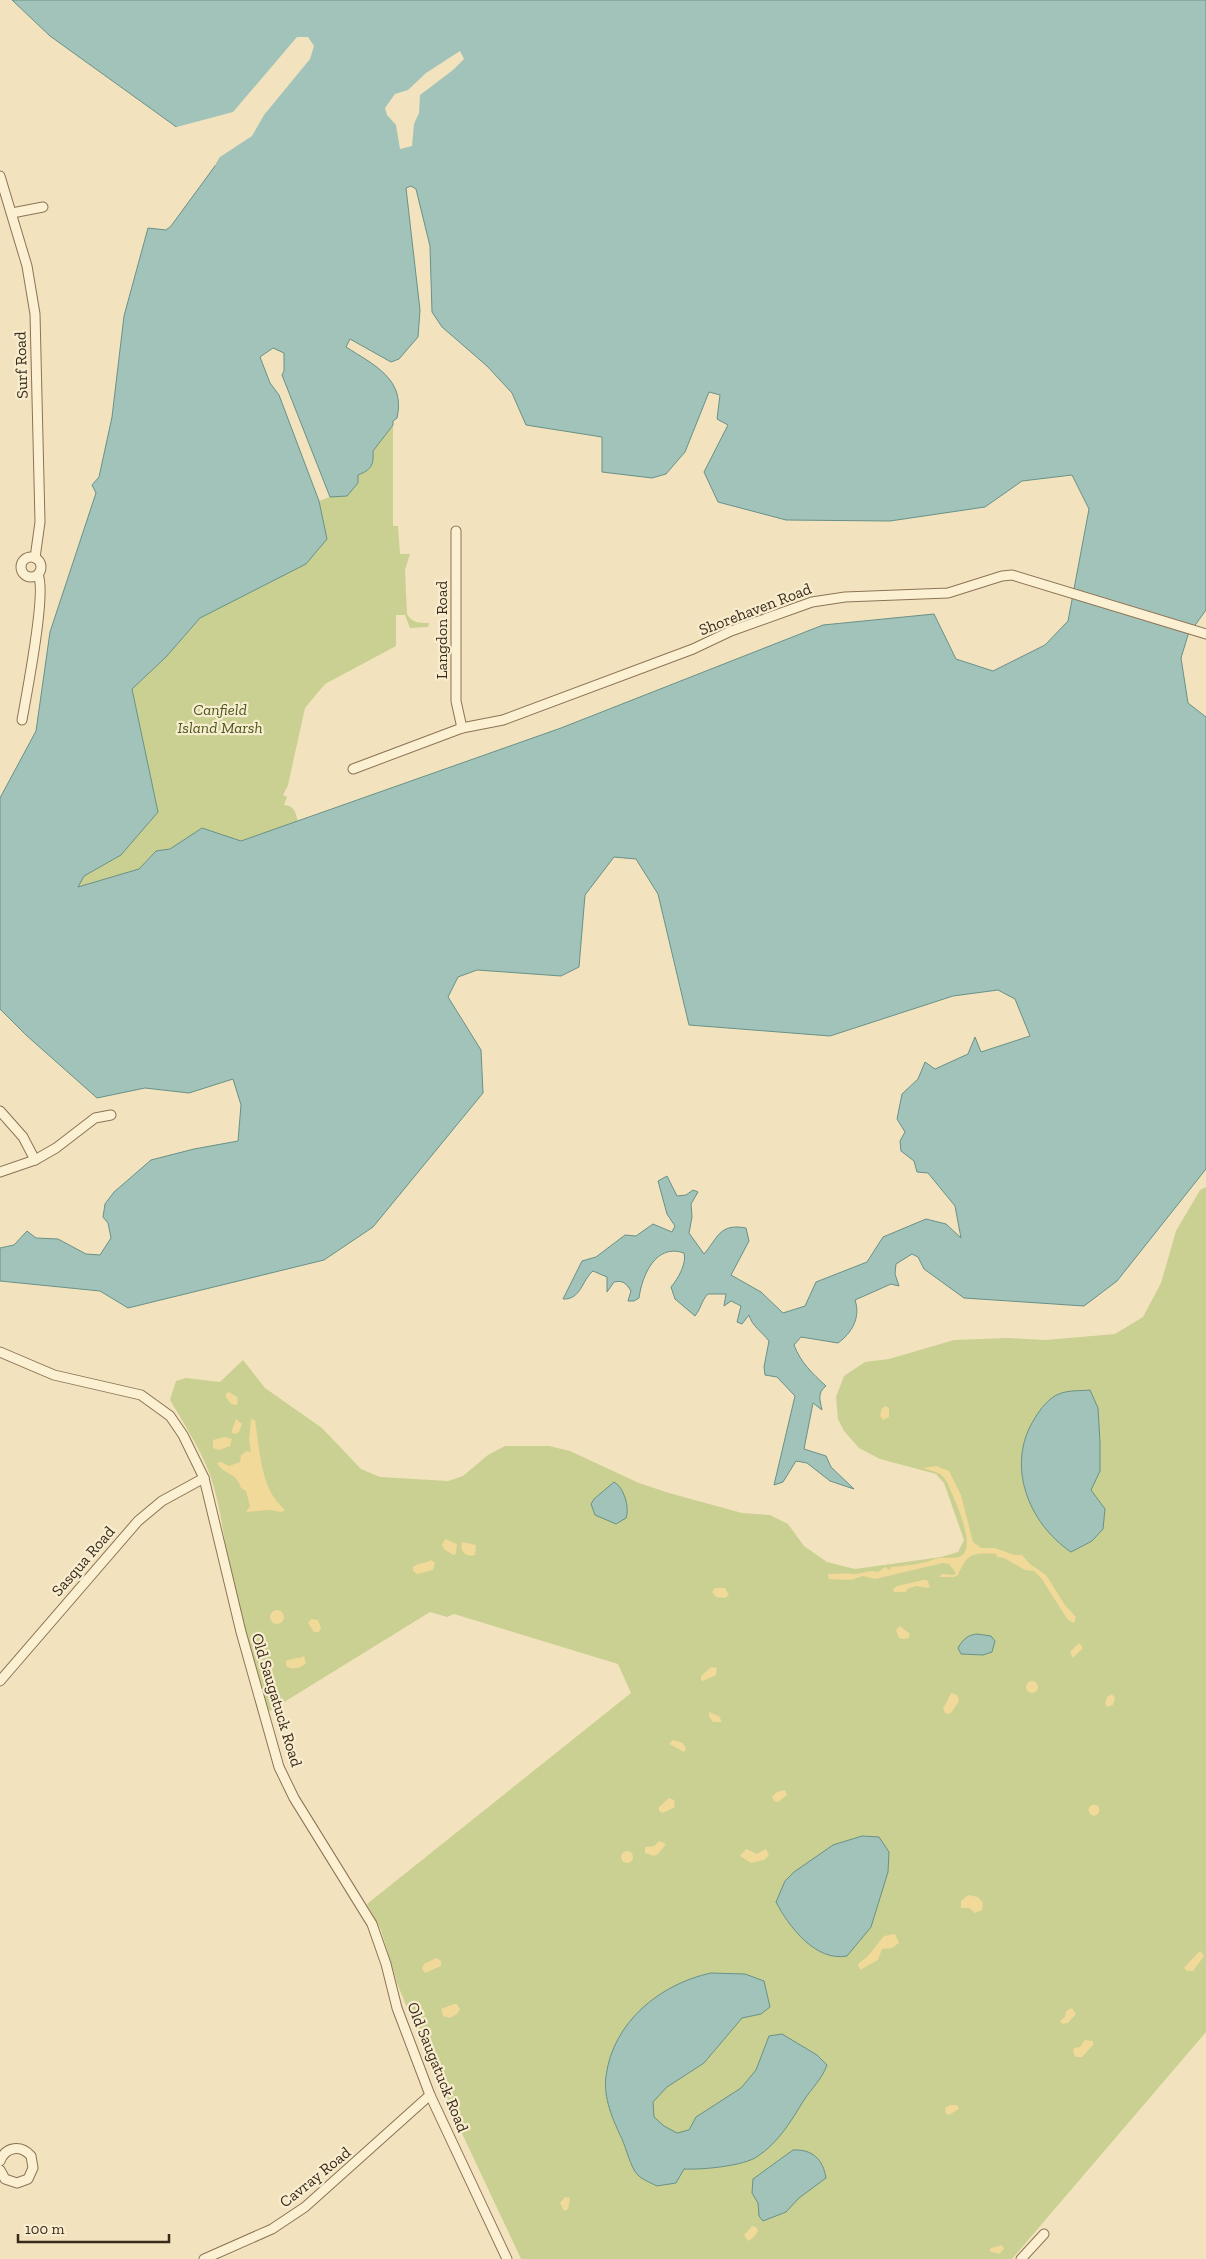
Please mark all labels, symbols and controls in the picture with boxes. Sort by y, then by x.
street label: Surf Road [10,331,32,399]
street label: Shorehaven Road [696,579,814,639]
street label: Langdon Road [432,580,451,679]
park label: Canfield Island Marsh [177,700,263,737]
street label: Sasqua Road [47,1522,119,1600]
street label: Old Saugatuck Road [248,1631,306,1769]
street label: Old Saugatuck Road [403,1999,473,2135]
street label: Cavray Road [276,2142,354,2211]
scale bar [18,2212,169,2244]
text: 100 m [25,2220,64,2238]

